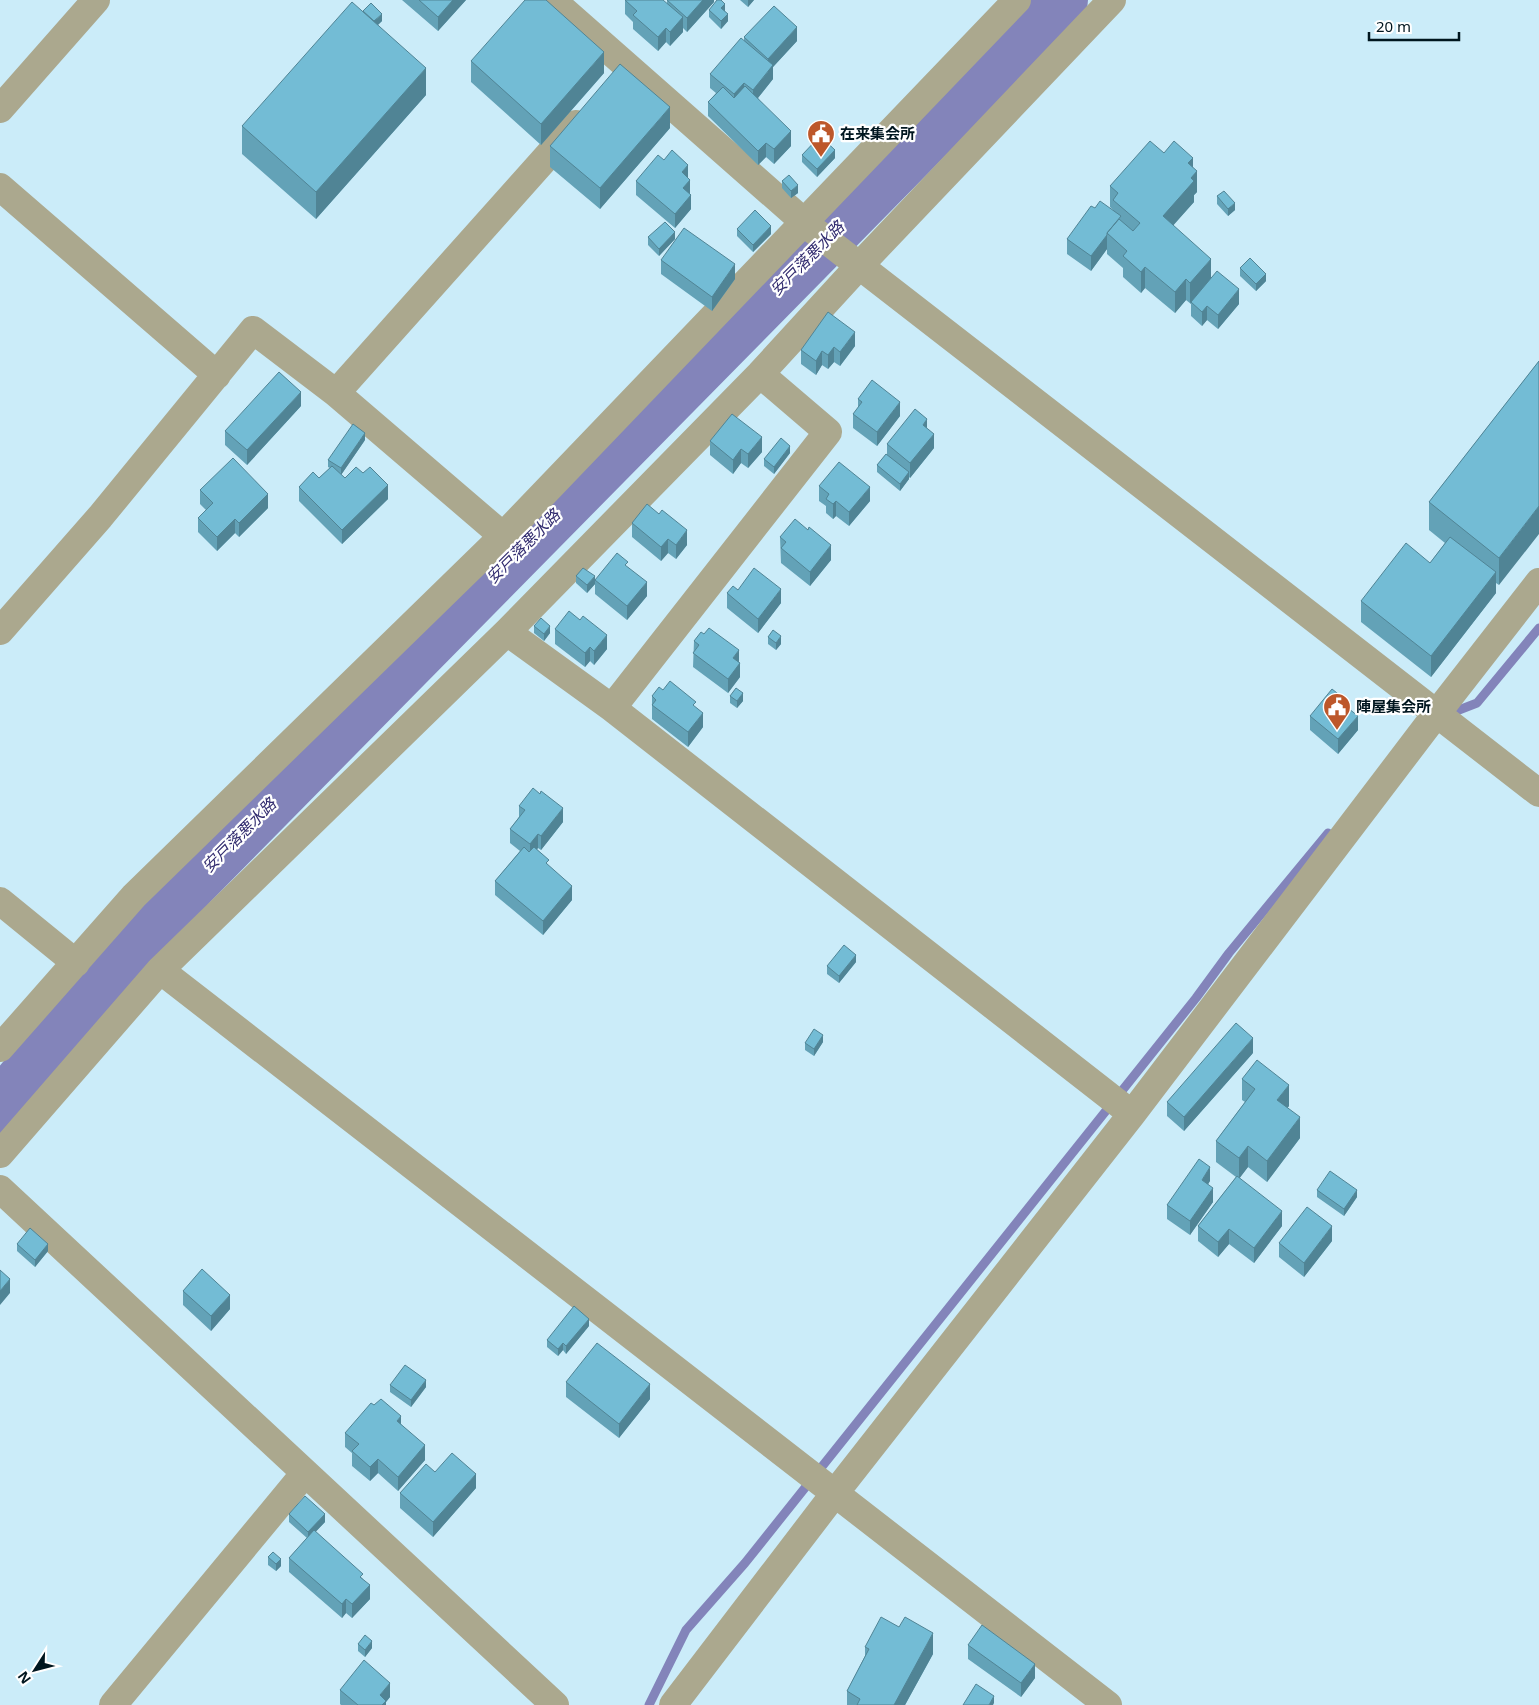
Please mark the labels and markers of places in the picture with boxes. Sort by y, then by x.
public building icon: 在来集会所 [806,119,836,158]
place label: 在来集会所 [840,123,915,143]
public building icon: 陣屋集会所 [1322,692,1352,731]
place label: 陣屋集会所 [1356,696,1431,716]

